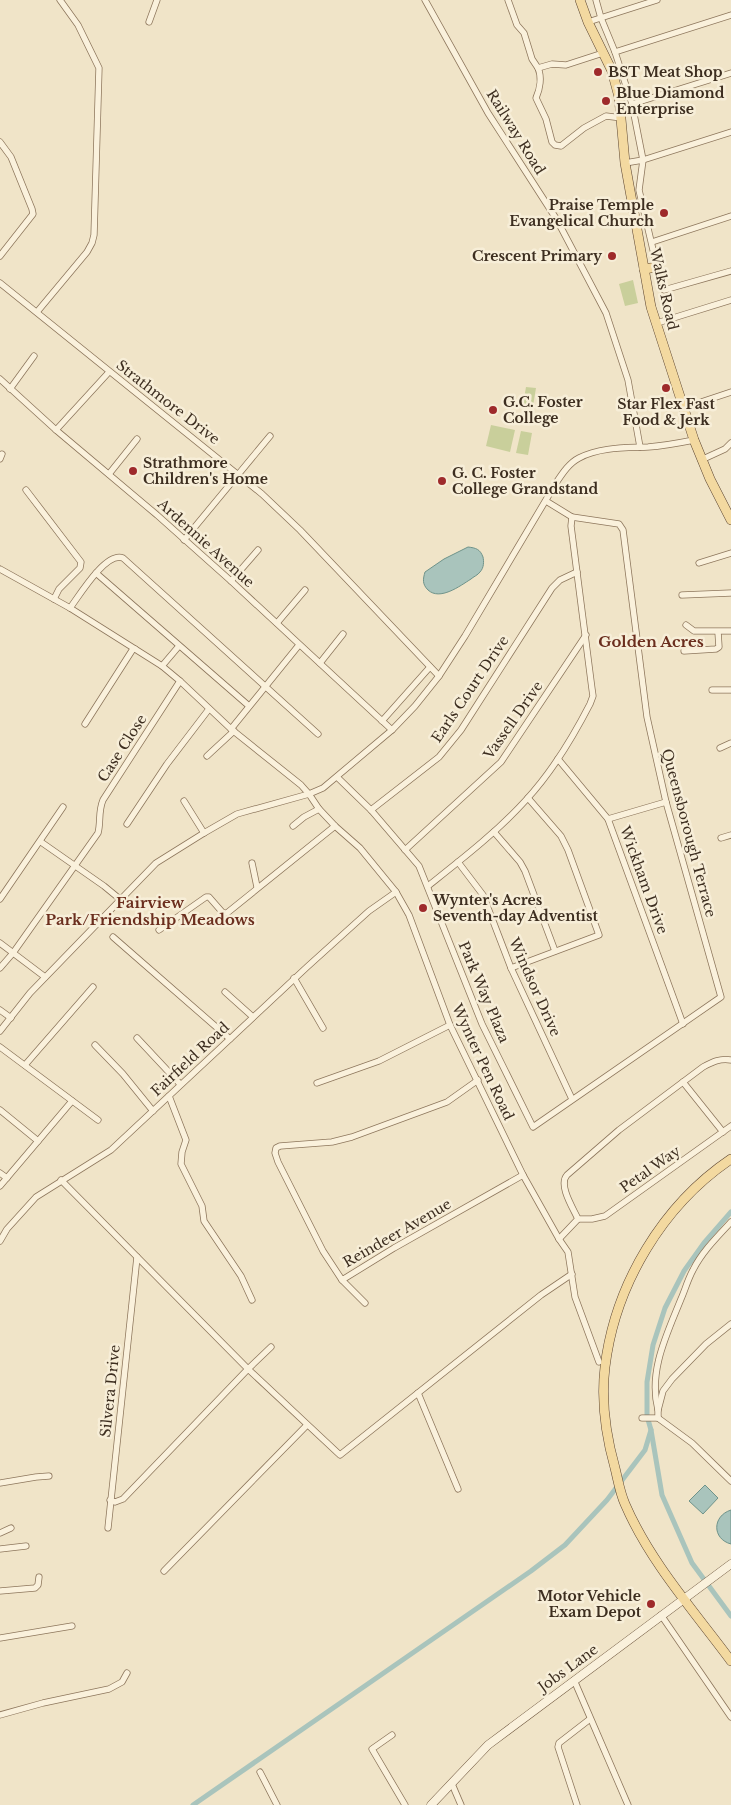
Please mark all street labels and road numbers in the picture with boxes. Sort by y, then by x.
street label: Railway Road [483,86,550,178]
street label: Walks Road [646,245,682,332]
street label: Strathmore Drive [113,356,223,448]
street label: Ardennie Avenue [153,494,258,591]
street label: Earls Court Drive [428,632,512,746]
street label: Vassell Drive [479,677,547,763]
street label: Case Close [94,711,150,785]
street label: Queensborough Terrace [658,747,720,919]
street label: Wickham Drive [616,823,672,937]
street label: Windsor Drive [505,934,565,1039]
street label: Park Way Plaza [455,939,514,1046]
street label: Wynter Pen Road [448,1000,518,1124]
street label: Fairfield Road [147,1018,233,1100]
street label: Petal Way [616,1142,684,1196]
street label: Reindeer Avenue [340,1195,454,1271]
street label: Silvera Drive [96,1344,124,1438]
street label: Jobs Lane [533,1640,601,1697]

